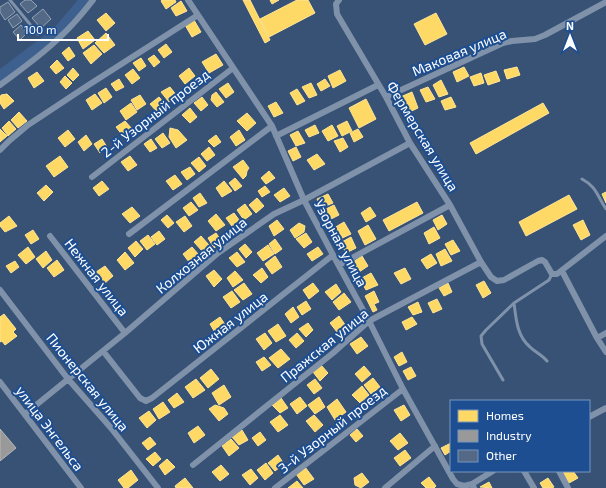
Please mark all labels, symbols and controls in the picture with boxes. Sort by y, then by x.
scale bar [18,16,108,42]
north arrow [550,16,590,56]
text: N [566,19,574,32]
text: 100 m [24,22,56,36]
street label: Маковая улица [409,24,509,80]
street label: 2-й Узорный проезд [97,65,213,161]
street label: Фермерская улица [383,78,463,194]
street label: Узорная улица [311,196,371,290]
street label: Колхозная улица [152,213,250,297]
street label: Нежная улица [62,235,132,319]
street label: Южная улица [189,288,271,356]
street label: Пражская улица [277,304,371,386]
street label: Пионерская улица [43,329,133,435]
street label: 3-й Узорный проезд [275,381,389,477]
street label: улица Энгельса [13,382,87,474]
legend [450,400,590,472]
text: Homes [486,408,524,422]
text: Industry [486,428,532,442]
text: Other [486,448,517,462]

